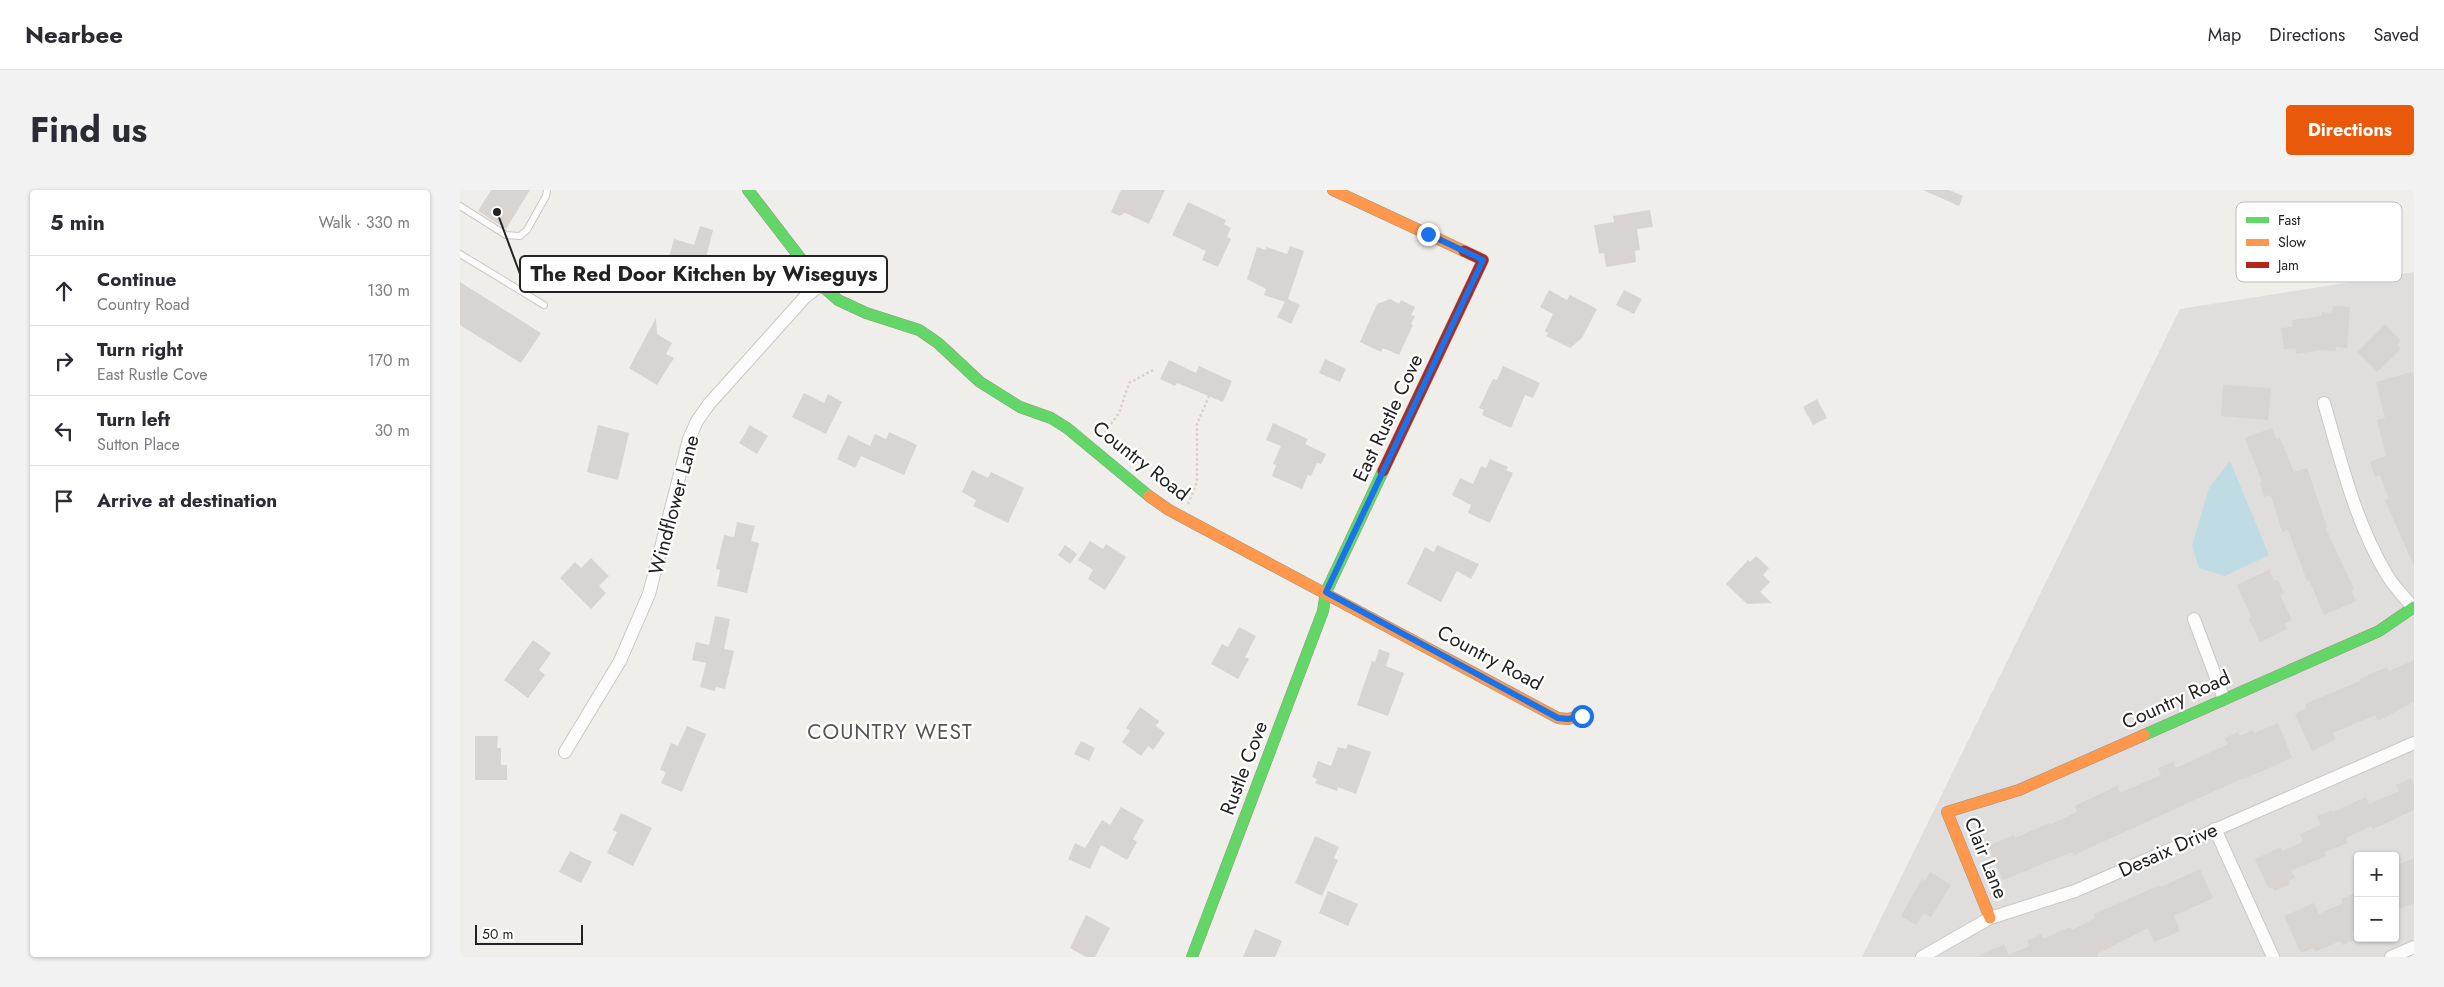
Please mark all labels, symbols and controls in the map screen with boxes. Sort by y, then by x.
text: Nearbee [25,17,123,52]
text: Map [2208,22,2241,48]
text: Directions [2269,22,2345,48]
text: Saved [2373,22,2419,48]
text: Find us [30,105,147,155]
button: Directions [2286,105,2414,155]
legend [2236,202,2402,282]
text: 5 min [50,208,105,238]
text: Fast [2278,210,2301,230]
text: Walk · 330 m [319,211,410,234]
route end [1417,223,1440,246]
text: Slow [2278,232,2306,252]
text: Jam [2276,255,2299,275]
callout: The Red Door Kitchen by Wiseguys [520,256,887,292]
text: The Red Door Kitchen by Wiseguys [531,259,878,289]
text: Continue [97,266,176,293]
icon: ahead [50,277,78,305]
text: 130 m [367,279,410,302]
text: Country Road [97,293,190,316]
text: Turn right [97,336,183,363]
icon: right [50,347,78,375]
text: 170 m [368,349,410,372]
street label: East Rustle Cove [1346,349,1430,487]
text: East Rustle Cove [97,363,207,386]
text: Turn left [97,406,170,433]
street label: Country Road [1086,414,1196,508]
icon: left [50,417,78,445]
text: 30 m [374,419,410,442]
street label: Windflower Lane [641,432,707,578]
text: Sutton Place [97,433,180,456]
icon: arrive [50,487,78,515]
text: Arrive at destination [97,487,277,514]
street label: Country Road [1432,618,1548,698]
street label: Country Road [2117,663,2235,737]
route start [1571,705,1594,728]
district label: COUNTRY WEST [807,717,973,747]
street label: Rustle Cove [1213,717,1275,819]
street label: Clair Lane [1957,813,2015,903]
street label: Desaix Drive [2114,815,2222,885]
map controls [2354,852,2399,942]
button: + [2354,852,2399,897]
button: − [2354,897,2399,942]
scale bar [475,922,582,945]
text: 50 m [482,924,513,944]

